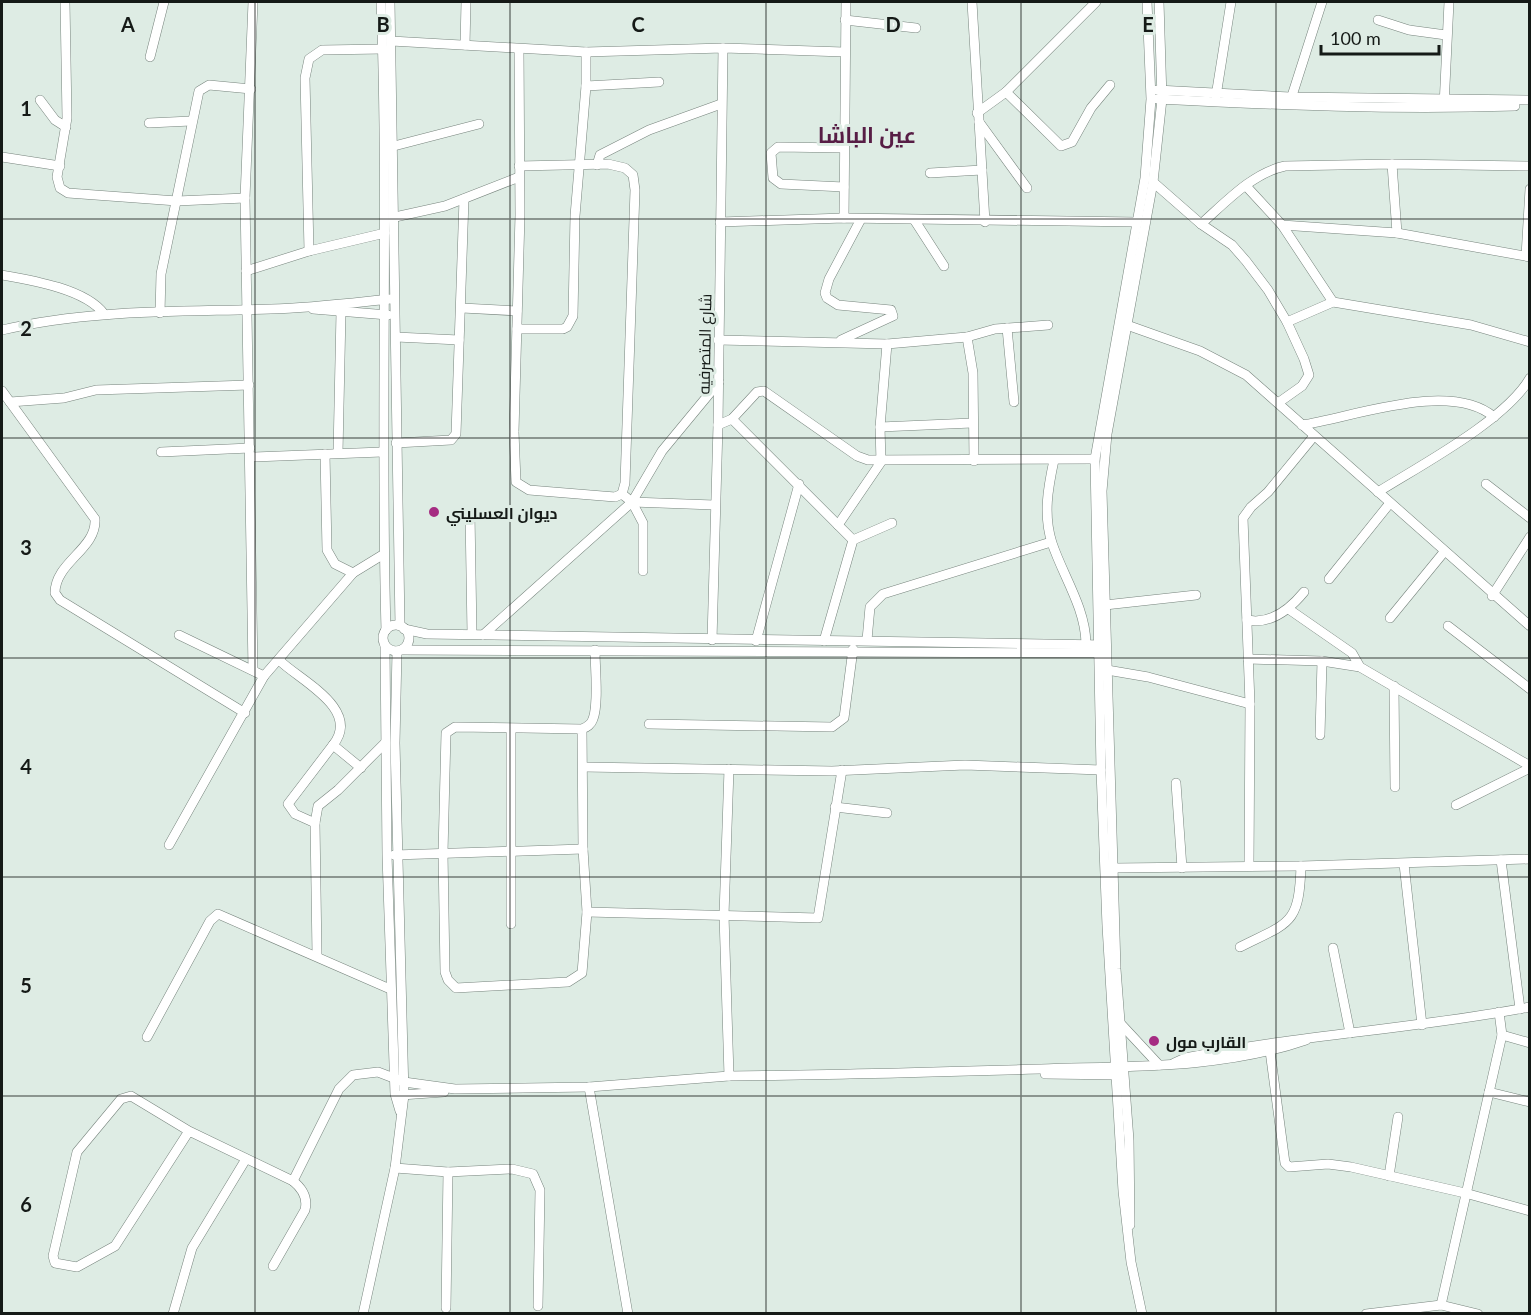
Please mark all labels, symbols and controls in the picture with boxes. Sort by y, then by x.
text: A [120,12,135,36]
text: B [376,12,390,36]
text: C [631,12,645,36]
text: D [885,12,901,36]
text: E [1142,12,1154,36]
scale bar [1321,18,1440,56]
text: 100 m [1330,27,1381,49]
text: 1 [20,96,32,120]
district label: عين الباشا [818,121,916,149]
street label: شارع المتصرفيه [694,293,717,395]
text: 2 [20,316,32,340]
place label: ديوان العسليني [446,503,558,526]
marker: ديوان العسليني [427,505,441,519]
text: 3 [20,535,32,559]
text: 4 [20,754,32,778]
text: 5 [20,973,32,997]
place label: القارب مول [1166,1032,1246,1052]
marker: القارب مول [1147,1034,1161,1048]
text: 6 [20,1192,32,1216]

